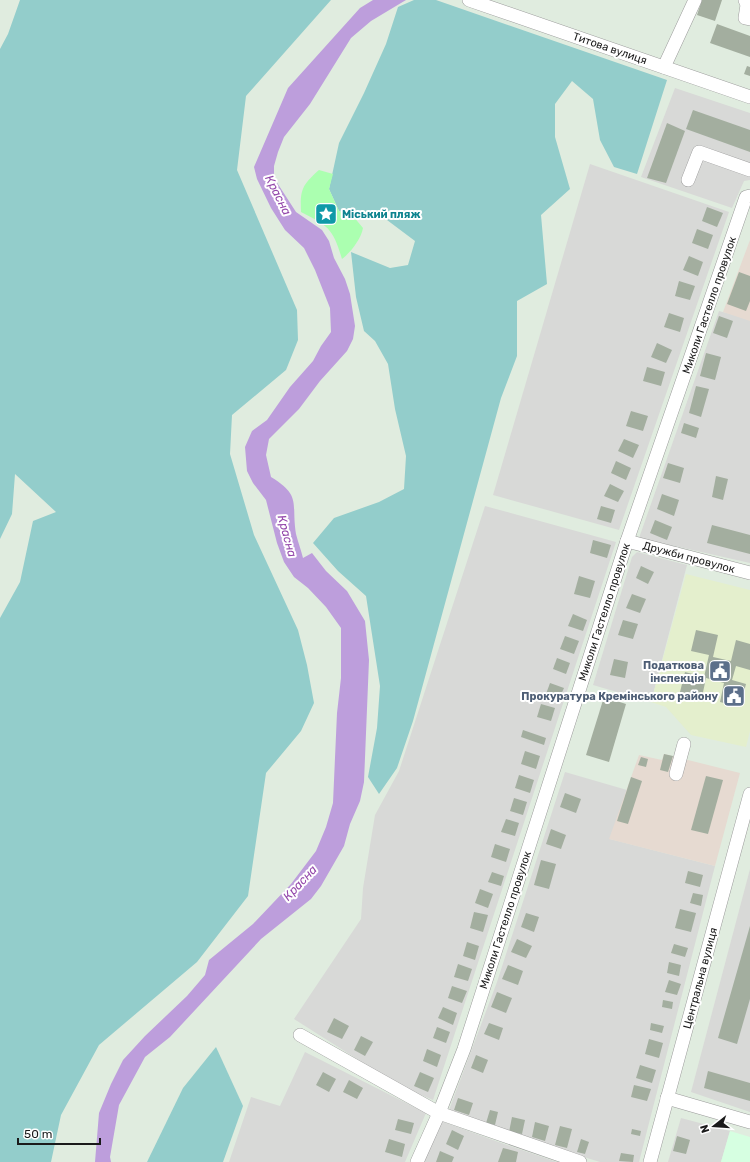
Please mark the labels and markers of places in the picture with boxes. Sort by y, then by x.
place icon: Міський пляж [313,201,339,227]
place label: Міський пляж [342,208,420,221]
public building icon: Податкова інспекція [707,658,733,684]
place label: Податкова інспекція [643,659,704,685]
public building icon: Прокуратура Кремінського району [721,683,747,709]
place label: Прокуратура Кремінського району [521,690,718,703]

